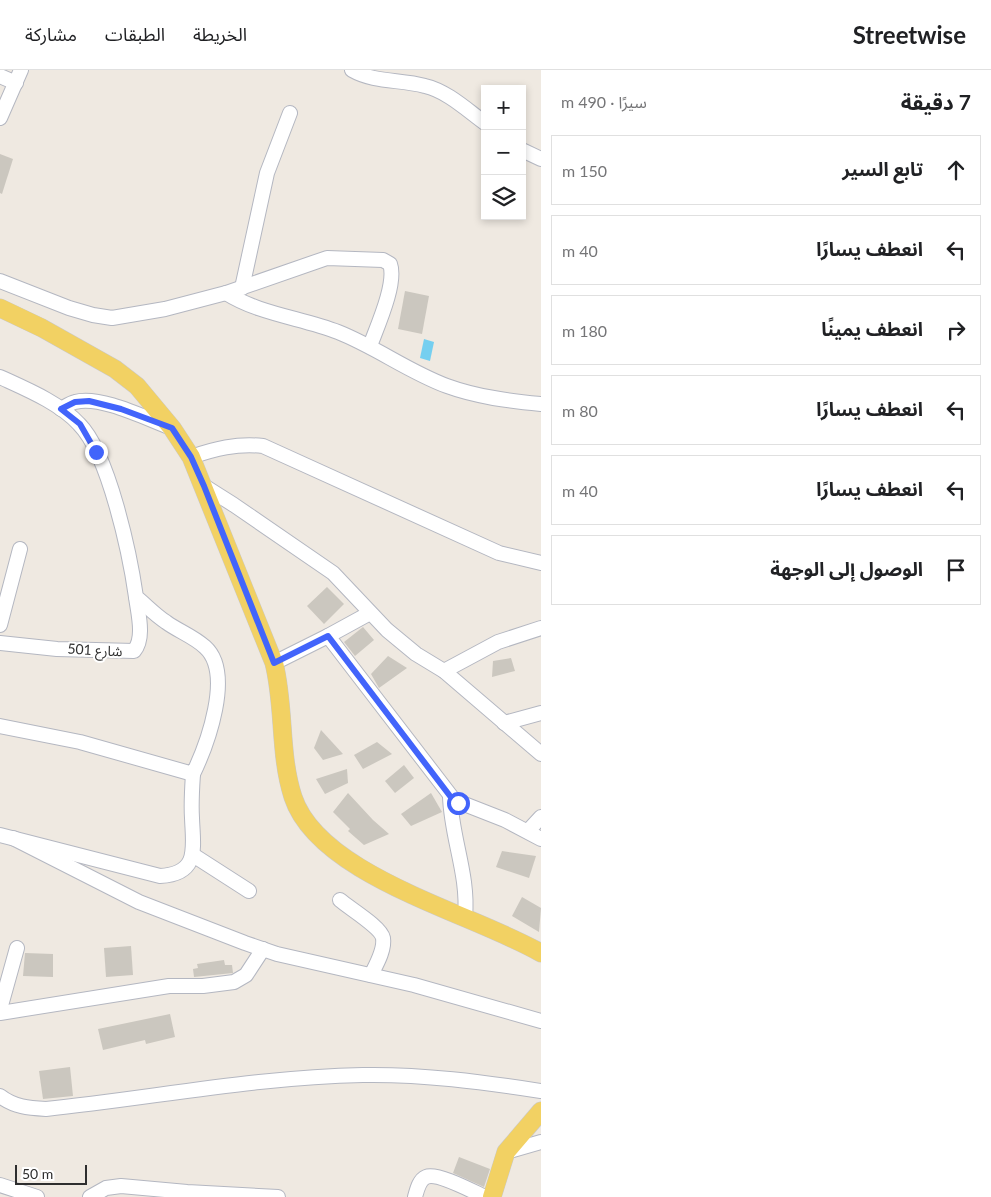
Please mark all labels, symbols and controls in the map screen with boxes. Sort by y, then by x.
text: Streetwise [853,20,966,49]
text: مشاركة [25,23,77,45]
text: الطبقات [105,23,165,45]
text: الخريطة [193,23,247,45]
map controls [481,85,526,220]
button: + [481,85,526,130]
text: 7 دقيقة [901,89,971,114]
text: سيرًا · 490 m [561,92,647,111]
button: − [481,130,526,175]
icon: ahead [942,156,970,184]
text: تابع السير [842,157,923,180]
text: 150 m [562,161,607,180]
button: layers [481,175,526,220]
icon: left [942,236,970,264]
text: انعطف يسارًا [816,237,923,260]
text: 40 m [562,241,598,260]
icon: right [942,316,970,344]
text: انعطف يمينًا [821,317,923,340]
text: 180 m [562,321,607,340]
icon: left [942,396,970,424]
text: انعطف يسارًا [816,397,923,420]
text: 80 m [562,401,598,420]
route end [85,441,108,464]
icon: left [942,476,970,504]
text: انعطف يسارًا [816,477,923,500]
text: 40 m [562,481,598,500]
icon: arrive [942,556,970,584]
text: الوصول إلى الوجهة [770,557,923,580]
street label: شارع 501 [67,640,123,662]
route start [447,792,470,815]
scale bar [15,1162,88,1185]
text: 50 m [22,1165,53,1182]

